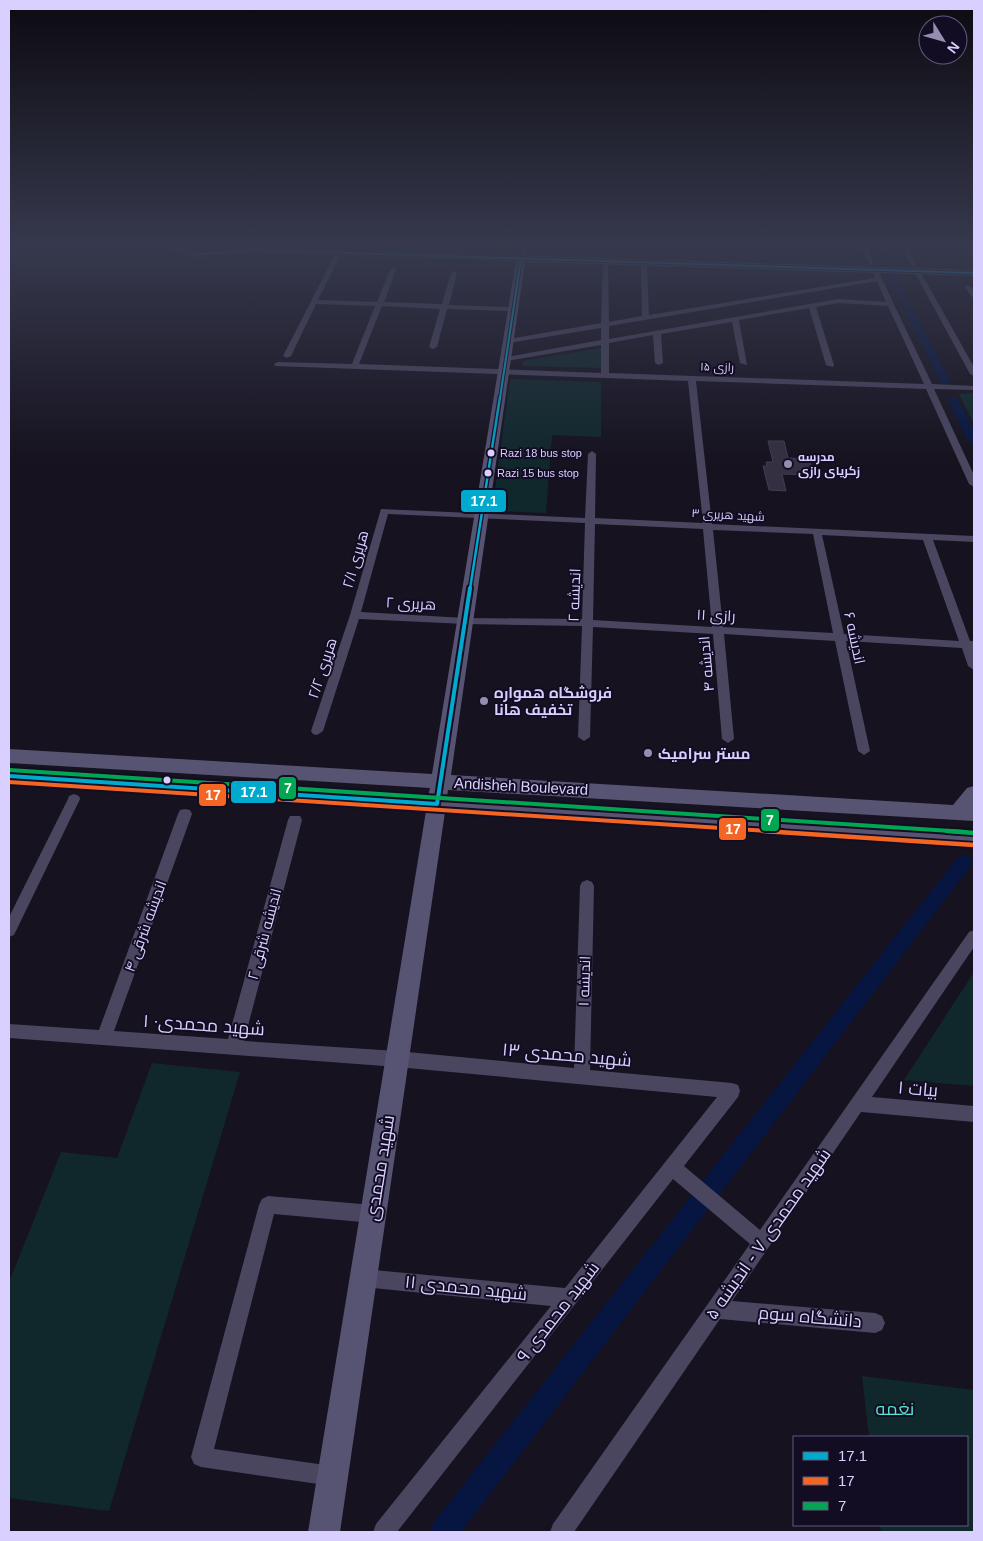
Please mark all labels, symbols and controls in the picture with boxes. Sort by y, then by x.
north arrow [918,15,968,65]
text: N [944,39,963,57]
street label: رازی ۱۵ [700,359,734,375]
place label: Razi 18 bus stop [500,447,582,459]
marker: Razi 18 bus stop [486,448,496,458]
place label: مدرسه زکریای رازی [798,450,860,479]
marker: مدرسه زکریای رازی [782,458,794,470]
place label: Razi 15 bus stop [497,467,579,479]
marker: Razi 15 bus stop [483,468,493,478]
line badge: 17.1 [460,489,507,513]
text: 17.1 [470,493,498,509]
street label: شهید هریری ۳ [691,506,765,524]
street label: هریری ۲/۱ [339,528,373,590]
street label: اندیشه ۲ [565,568,583,622]
street label: هریری ۲ [385,593,437,615]
street label: رازی ۱۱ [696,605,736,627]
street label: اندیشه ۶ [841,610,869,666]
street label: اندیشه ۴ [695,635,717,693]
street label: هریری ۲/۲ [304,636,342,701]
place label: فروشگاه همواره تخفیف هانا [494,684,612,718]
marker: فروشگاه همواره تخفیف هانا [478,695,490,707]
place label: مستر سرامیک [658,745,750,763]
marker: مستر سرامیک [642,747,654,759]
street label: Andisheh Boulevard [454,774,588,798]
unlabelled marker [162,775,172,785]
line badge: 7 [278,776,297,800]
line badge: 17.1 [230,780,277,804]
text: 7 [284,780,292,796]
line badge: 17 [198,783,227,807]
text: 17.1 [240,784,268,800]
text: 17 [205,787,221,803]
line badge: 7 [760,808,780,832]
text: 7 [766,812,774,828]
line badge: 17 [718,817,747,841]
text: 17 [725,821,741,837]
street label: اندیشه شرقی ۴ [121,878,171,975]
street label: اندیشه شرقی ۲ [244,886,286,982]
street label: اندیشه ۱ [575,955,593,1007]
street label: شهید محمدی۰ ۱ [142,1011,266,1040]
street label: شهید محمدی ۱۳ [501,1039,632,1072]
street label: بیات ۱ [897,1077,939,1101]
street label: شهید محمدی [362,1114,399,1223]
street label: شهید محمدی ۷ - اندیشه ۵ [701,1145,836,1324]
street label: شهید محمدی ۹ [513,1258,604,1367]
street label: شهید محمدی ۱۱ [404,1272,528,1305]
street label: دانشگاه سوم [757,1303,863,1333]
park label: نغمه [876,1399,914,1419]
legend [793,1436,968,1526]
text: 17.1 [838,1447,867,1464]
text: 17 [838,1472,855,1489]
text: 7 [838,1497,846,1514]

